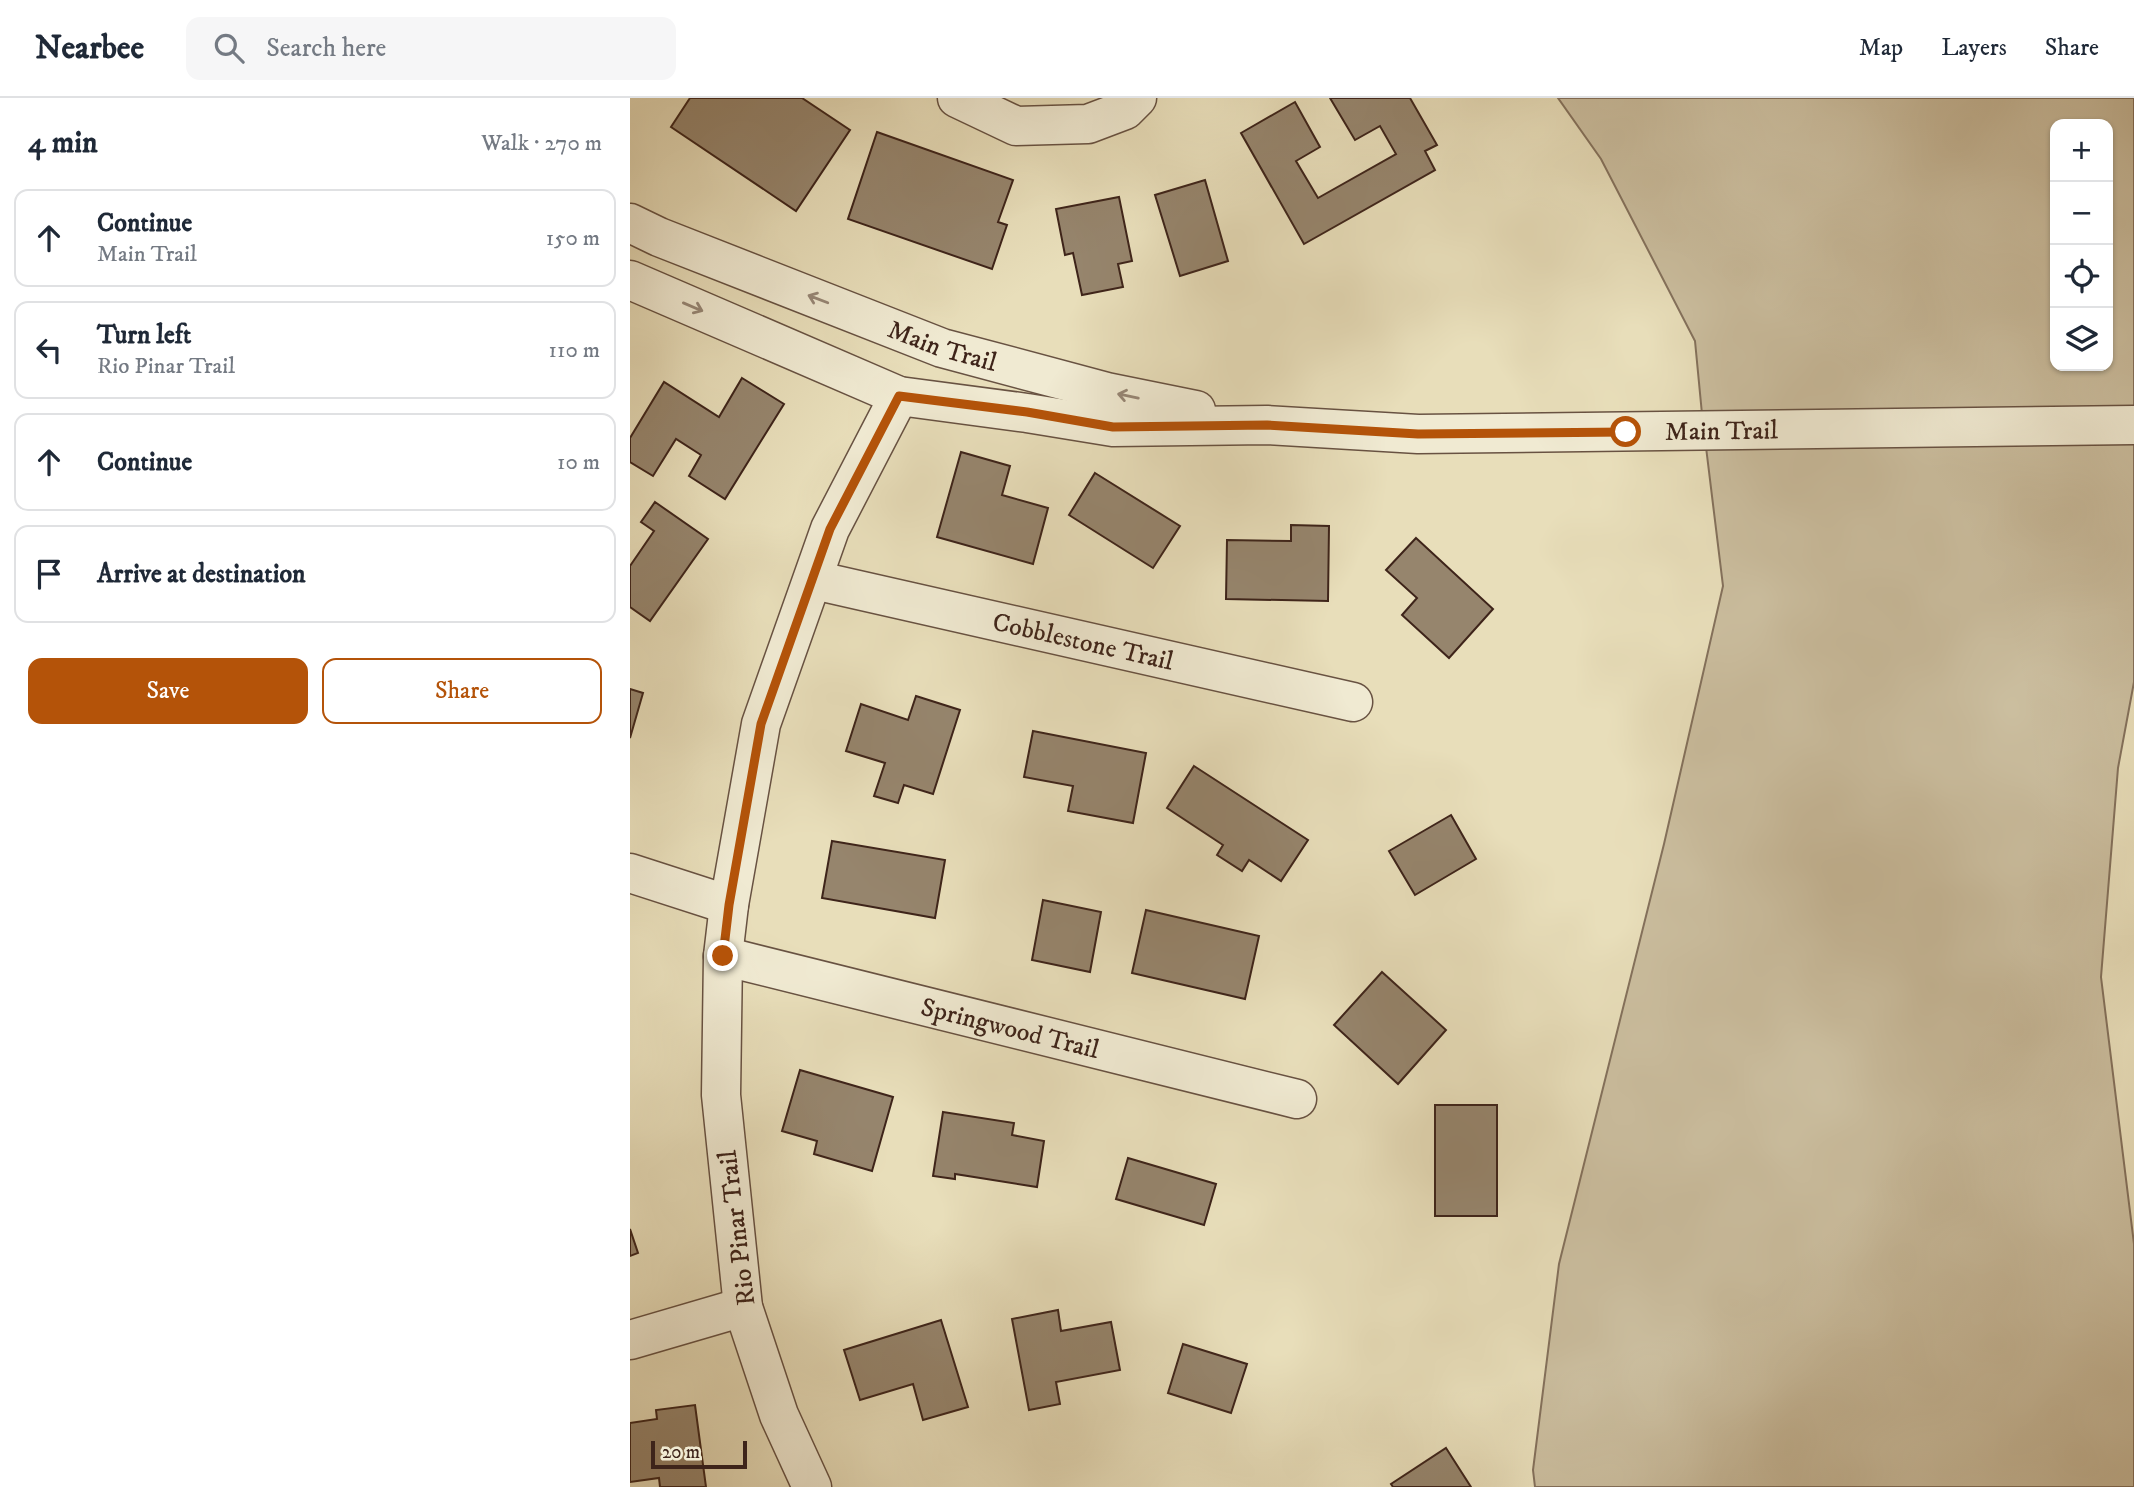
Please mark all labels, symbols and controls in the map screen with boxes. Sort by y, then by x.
search box [186,17,676,80]
text: Nearbee [35,28,144,69]
icon: search [210,29,248,67]
text: Search here [266,32,386,65]
text: Map [1859,33,1903,63]
text: Layers [1941,33,2007,63]
text: Share [2045,33,2099,63]
map controls [2050,119,2113,371]
button: + [2050,119,2113,182]
text: 4 min [28,125,98,162]
text: Walk · 270 m [481,129,602,158]
button: − [2050,182,2113,245]
text: Continue [97,207,192,240]
icon: ahead [30,219,68,257]
text: 150 m [546,224,600,253]
text: Main Trail [97,240,197,269]
button: locate [2050,245,2113,308]
one-way arrow [808,292,830,304]
one-way arrow [681,301,703,314]
button: layers [2050,308,2113,371]
street label: Main Trail [883,313,1000,380]
text: Turn left [97,319,191,352]
icon: left [30,331,68,369]
text: 110 m [549,336,600,365]
text: Rio Pinar Trail [97,352,235,381]
one-way arrow [1117,389,1140,403]
street label: Main Trail [1665,414,1778,449]
route start [1610,416,1641,447]
icon: ahead [30,443,68,481]
text: Continue [97,446,192,479]
text: 10 m [557,448,600,477]
icon: arrive [30,555,68,593]
text: Arrive at destination [97,558,306,591]
street label: Cobblestone Trail [989,606,1177,679]
button: Save [28,658,308,724]
button: Share [322,658,602,724]
route end [707,940,738,971]
street label: Springwood Trail [917,991,1103,1067]
street label: Rio Pinar Trail [712,1148,763,1307]
scale bar [651,1438,747,1470]
text: 20 m [662,1441,700,1464]

